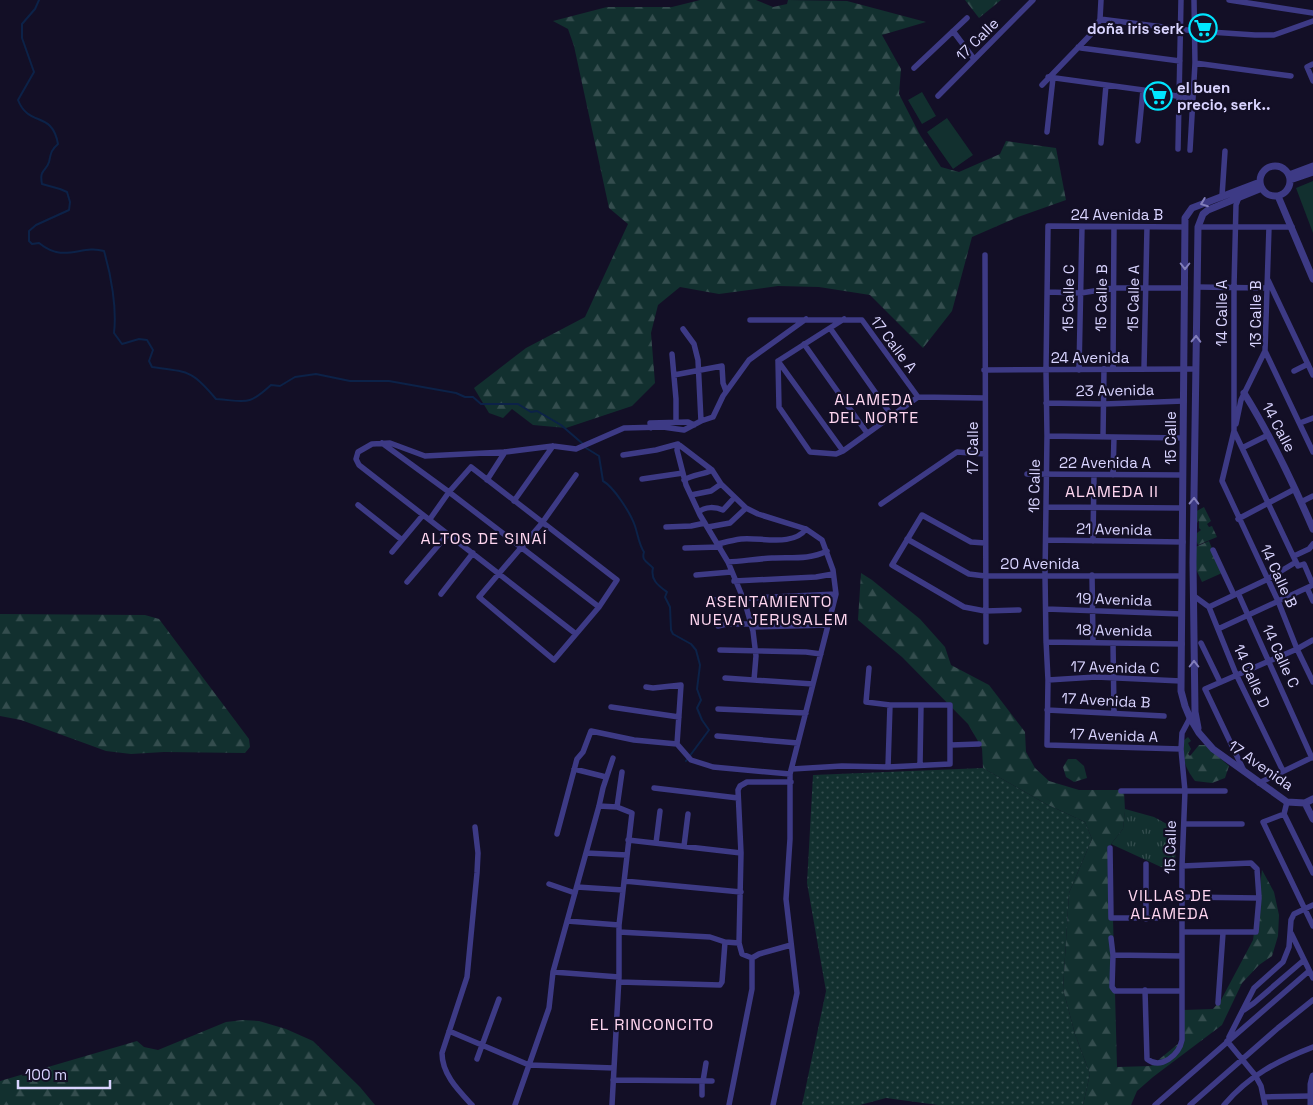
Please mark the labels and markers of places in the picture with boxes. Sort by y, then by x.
supermarket icon: doña iris serk [1188,13,1218,43]
place label: doña iris serk [1087,19,1185,38]
place label: el buen precio, serk.. [1177,78,1270,114]
supermarket icon: el buen precio, serk.. [1143,81,1173,111]

